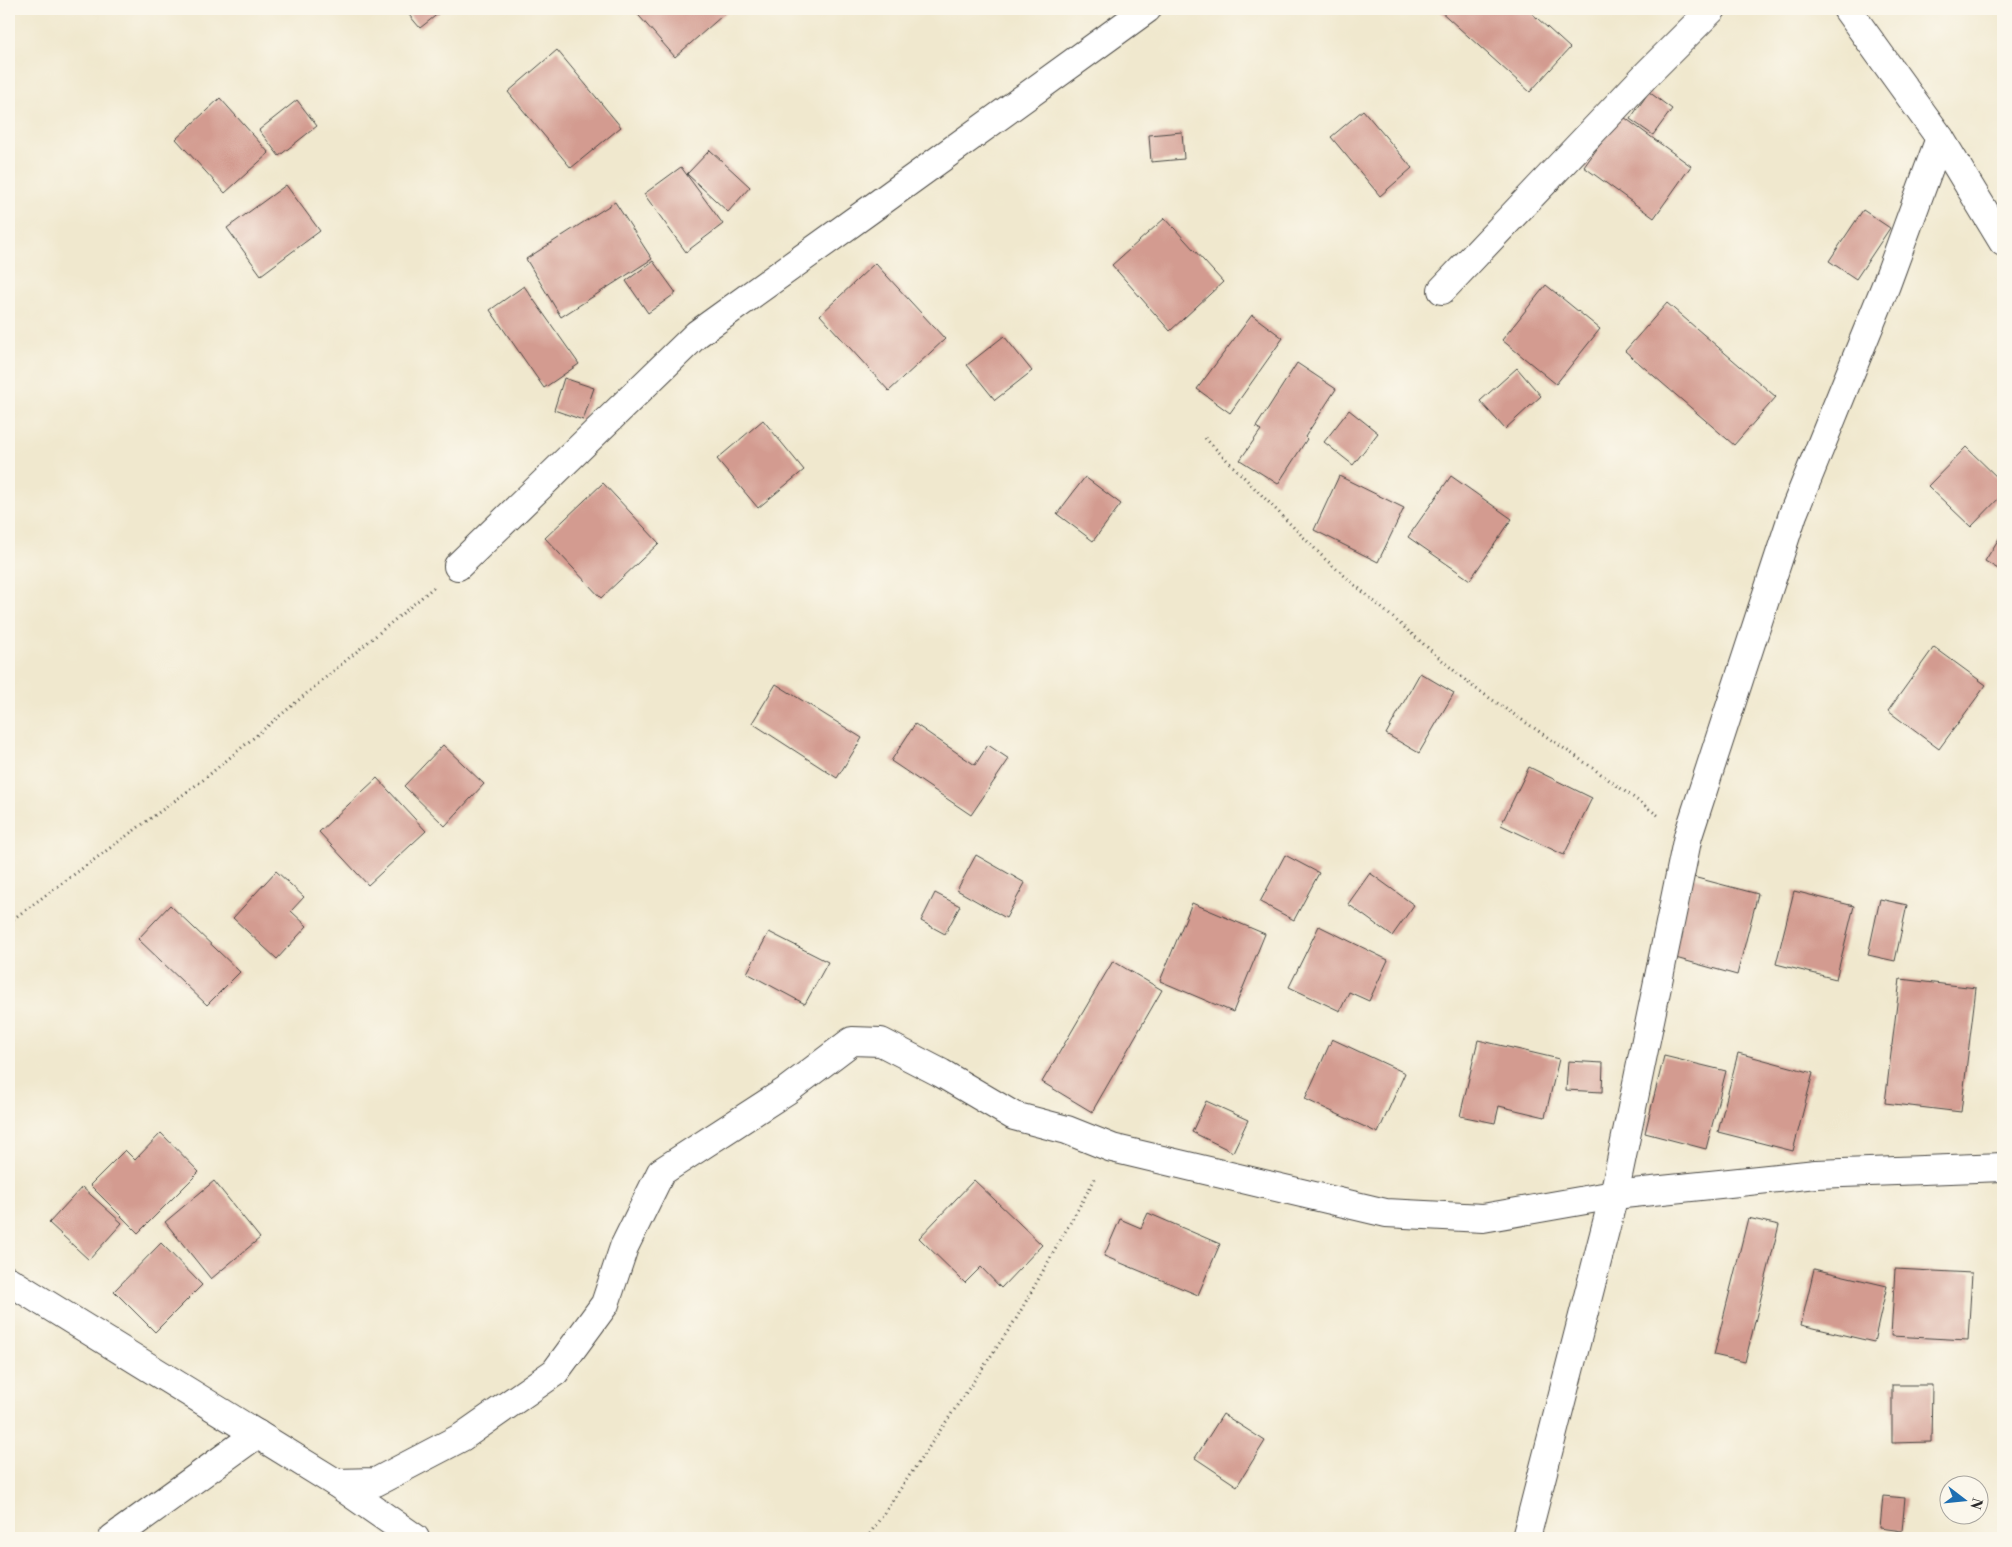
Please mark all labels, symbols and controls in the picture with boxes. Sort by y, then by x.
north arrow [1940,1474,1990,1524]
text: N [1965,1496,1986,1511]

